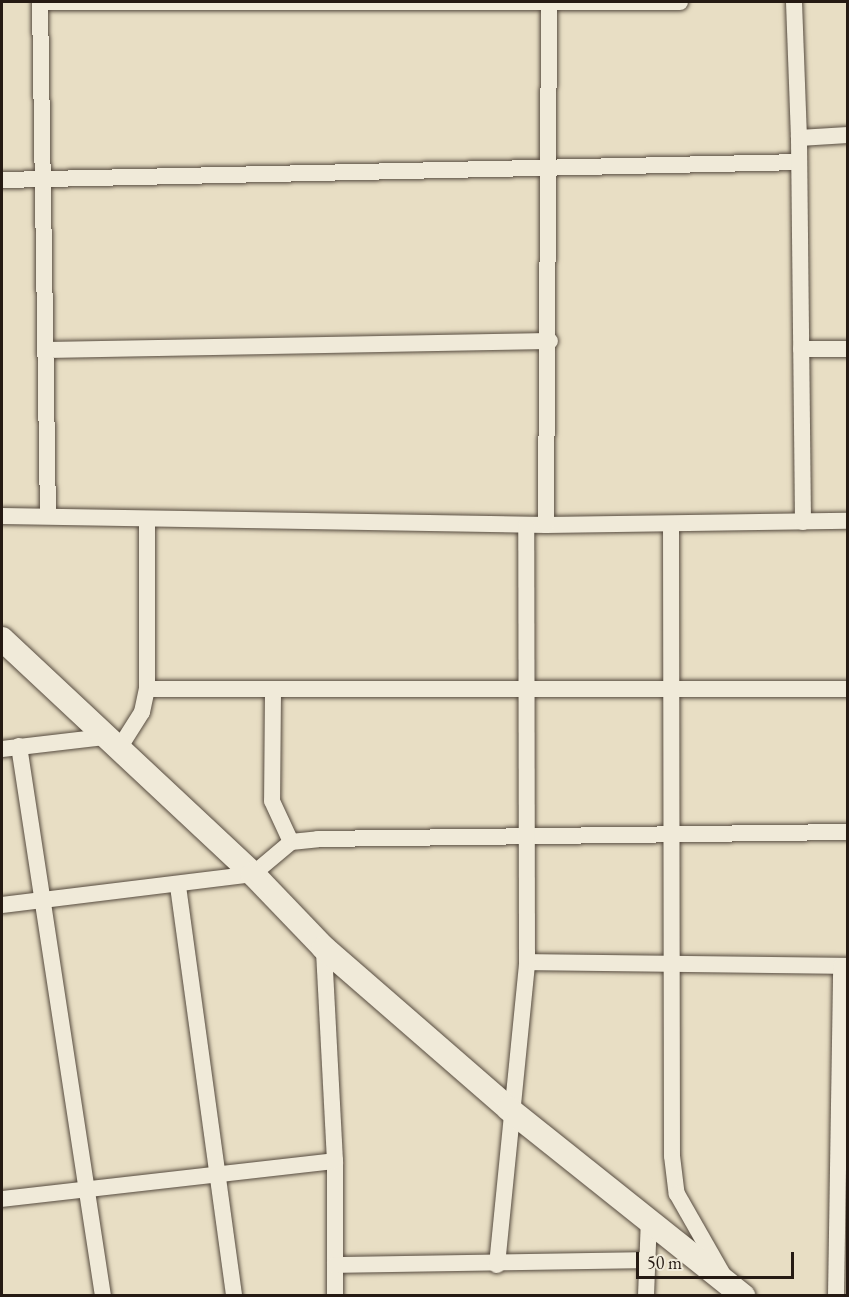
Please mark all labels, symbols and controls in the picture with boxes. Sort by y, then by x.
scale bar [639,1240,796,1278]
text: 50 m [647,1251,682,1274]

